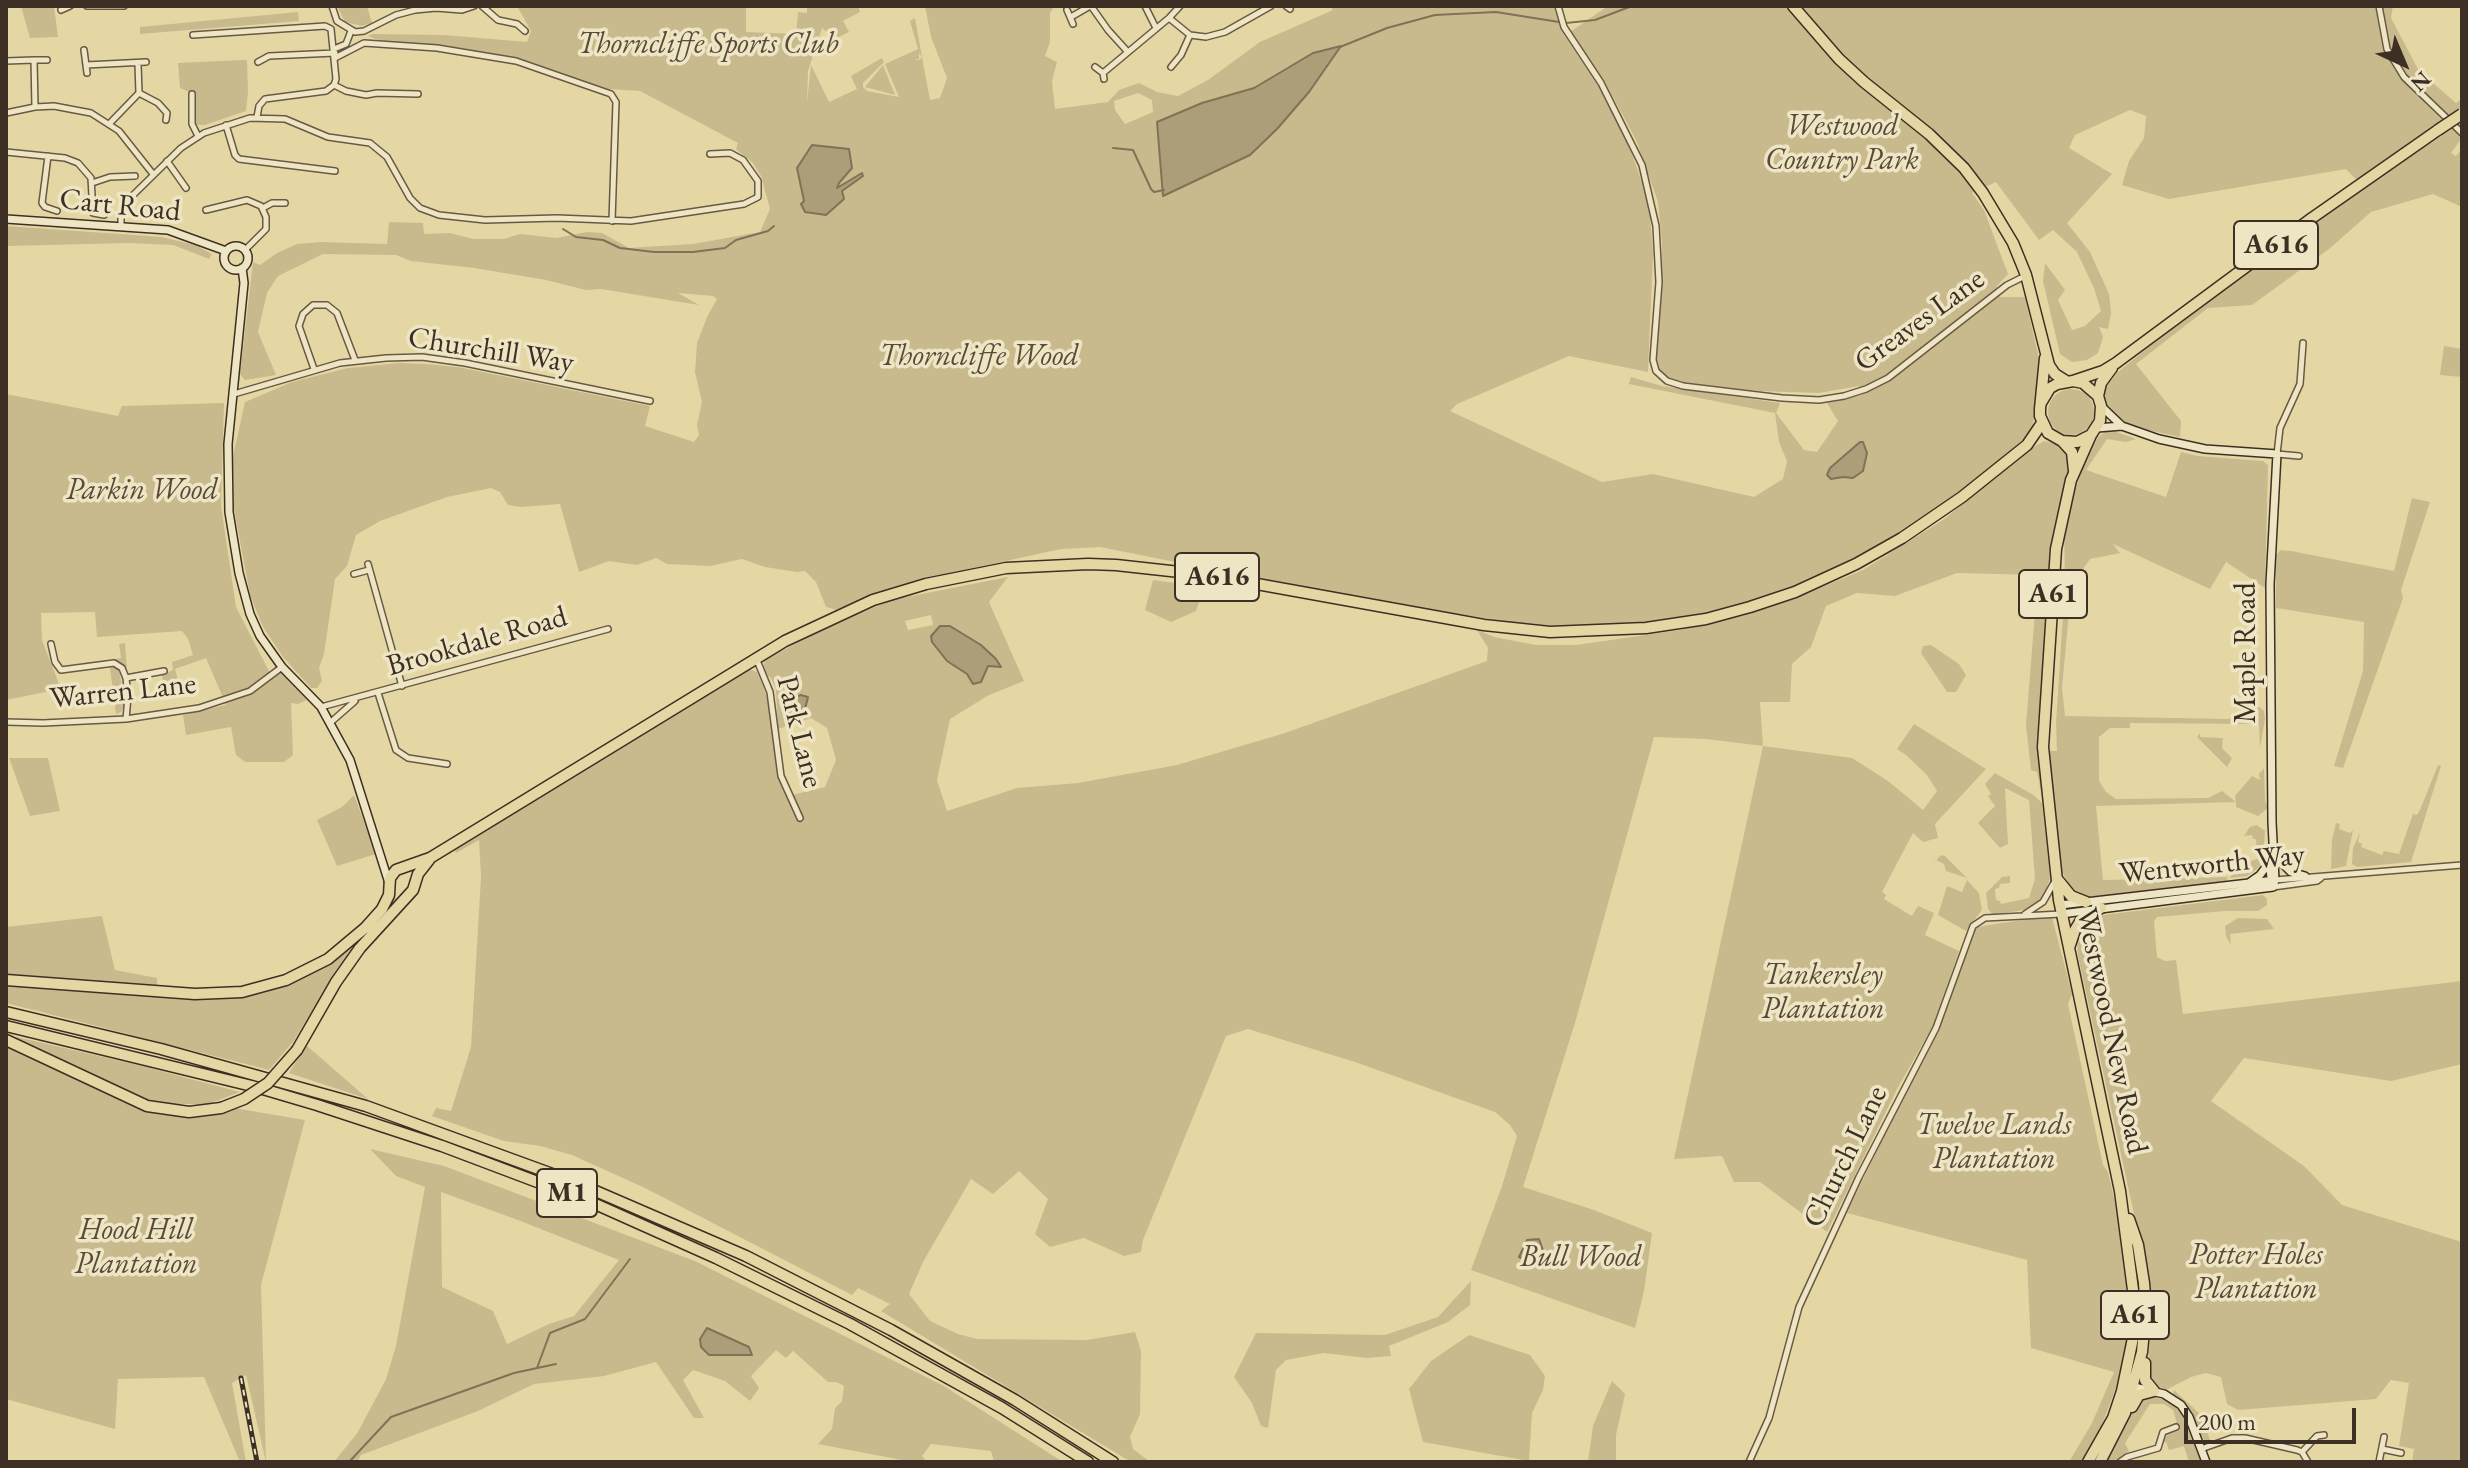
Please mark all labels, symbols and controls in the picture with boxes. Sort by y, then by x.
north arrow [2364,24,2444,104]
park label: Thorncliffe Sports Club [577,27,839,63]
text: N [2405,65,2437,98]
park label: Westwood Country Park [1765,109,1919,180]
street label: Cart Road [58,182,182,230]
road number: A616 [2234,221,2318,269]
street label: Greaves Lane [1848,262,1992,380]
street label: Churchill Way [406,320,576,382]
park label: Thorncliffe Wood [879,339,1079,375]
park label: Parkin Wood [66,473,218,509]
road number: A616 [1175,553,1259,601]
road number: A61 [2019,570,2087,618]
street label: Maple Road [2229,582,2265,724]
street label: Brookdale Road [383,599,571,685]
street label: Warren Lane [48,666,198,718]
street label: Park Lane [768,672,830,792]
street label: Wentworth Way [2117,837,2307,893]
street label: Westwood New Road [2067,905,2155,1157]
park label: Tankersley Plantation [1761,958,1885,1028]
street label: Church Lane [1796,1080,1896,1234]
park label: Twelve Lands Plantation [1916,1108,2072,1178]
road number: M1 [537,1169,597,1217]
park label: Hood Hill Plantation [74,1213,198,1284]
park label: Potter Holes Plantation [2189,1238,2323,1308]
park label: Bull Wood [1520,1240,1642,1276]
road number: A61 [2101,1291,2169,1339]
scale bar [2188,1392,2360,1442]
text: 200 m [2198,1406,2256,1437]

